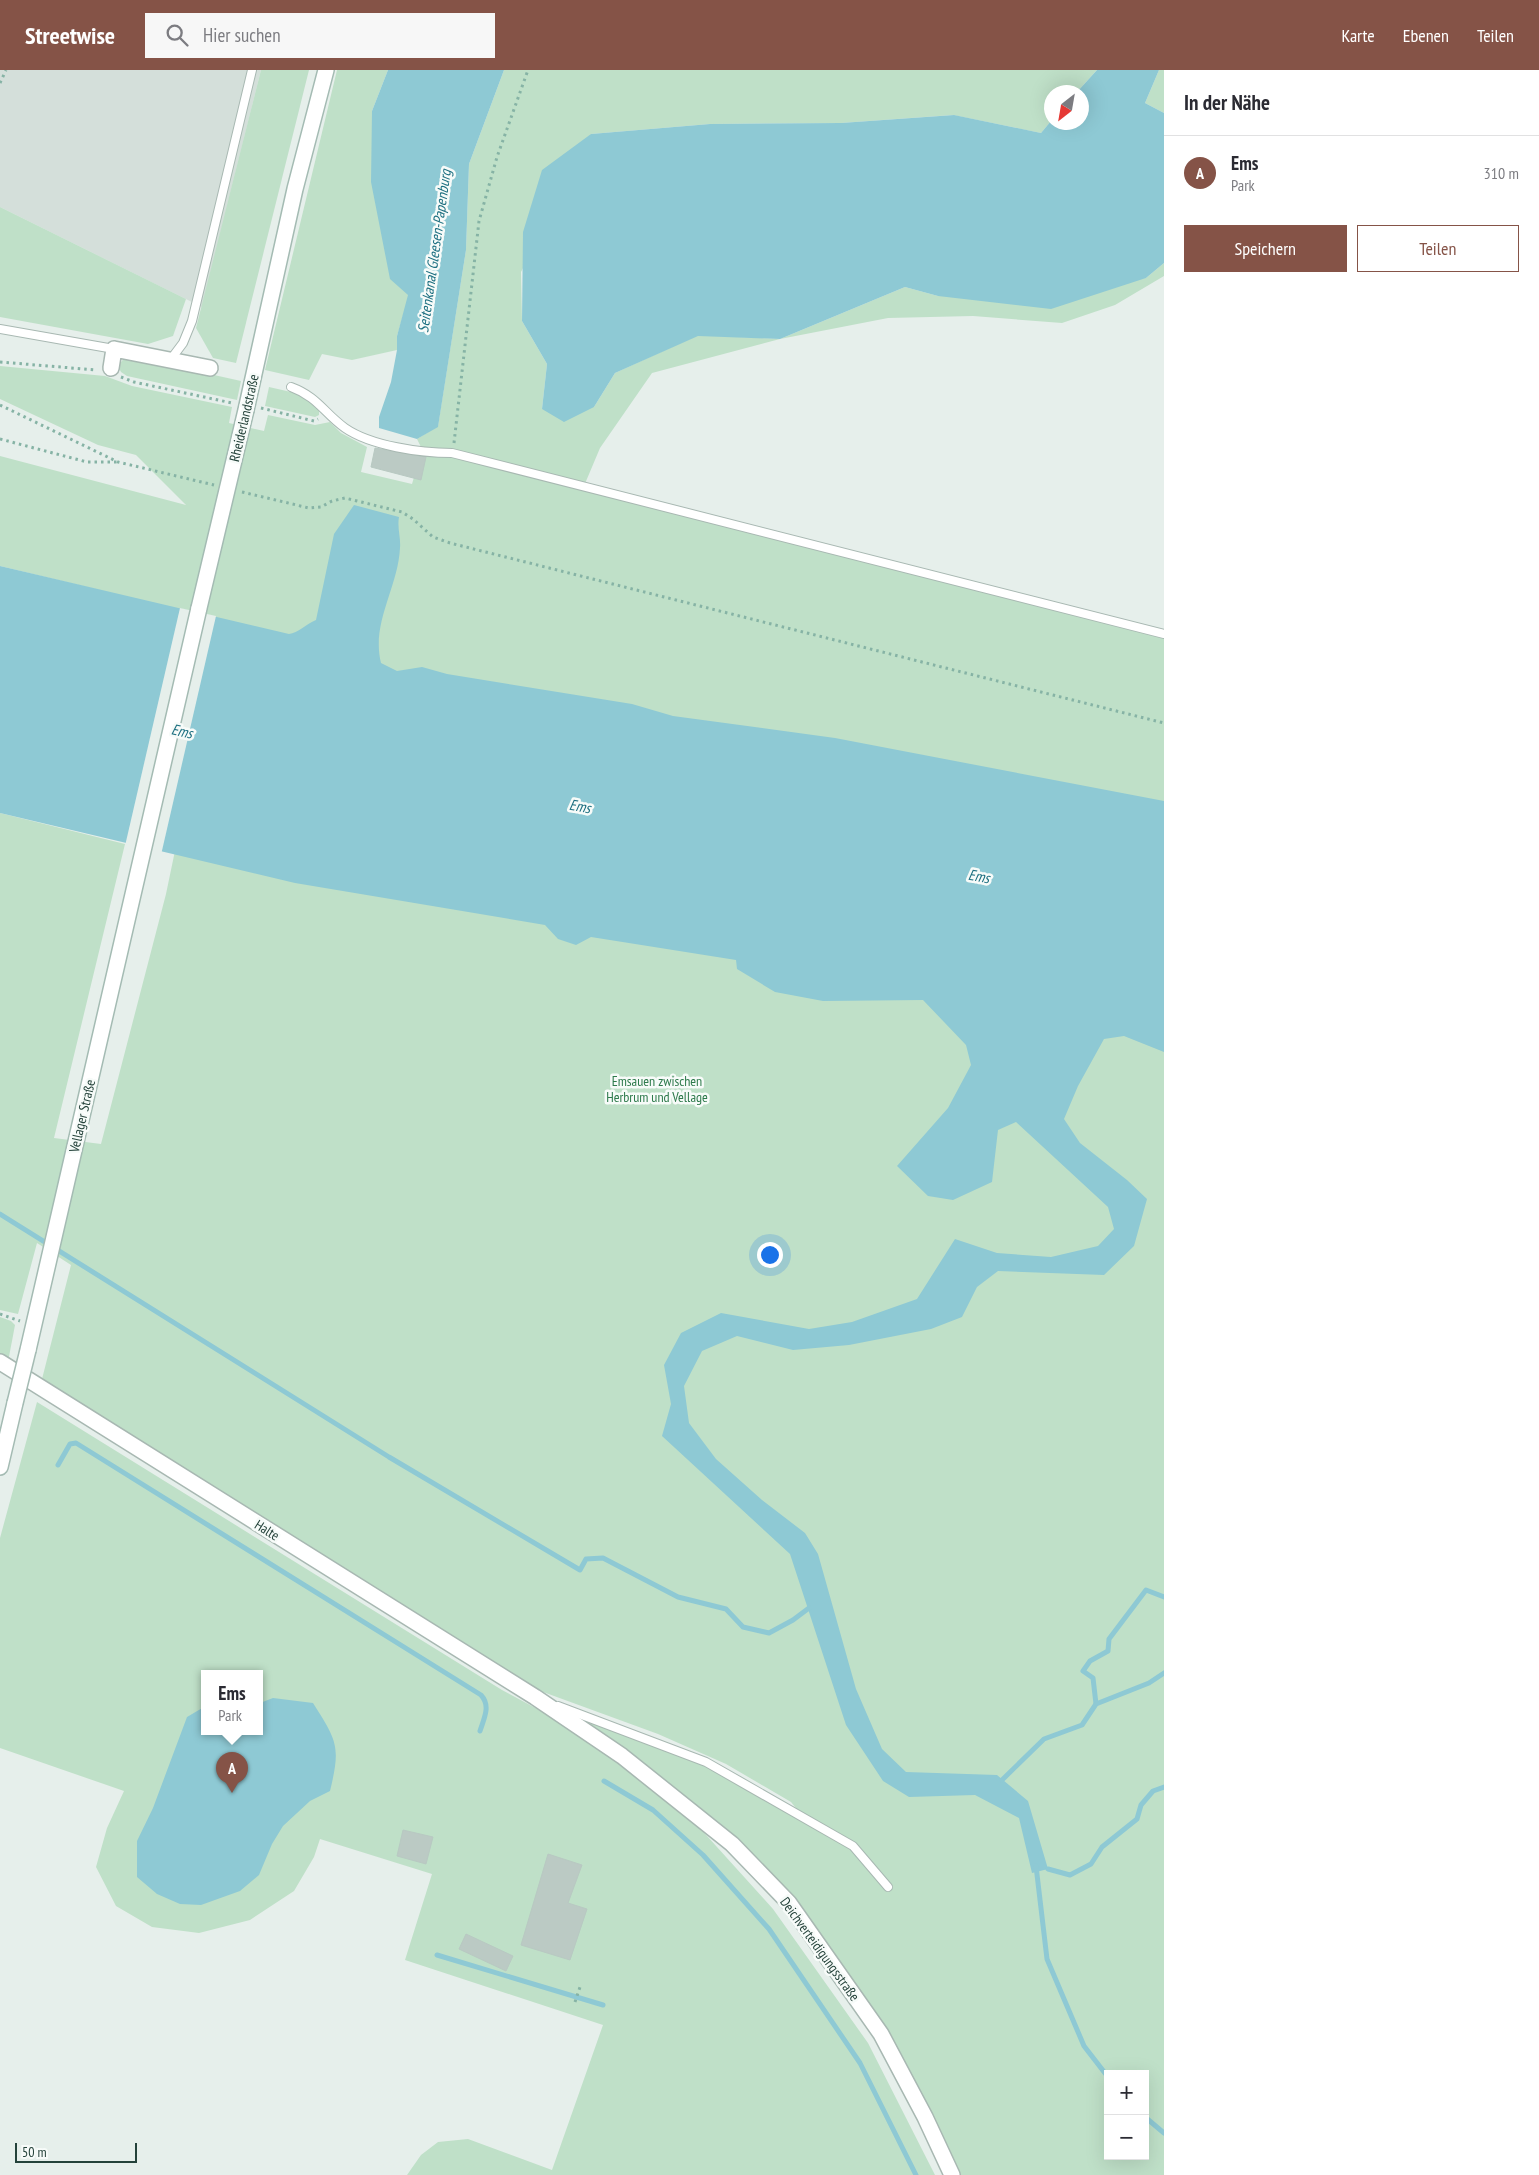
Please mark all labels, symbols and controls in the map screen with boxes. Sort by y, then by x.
search box [145,13,495,58]
text: Streetwise [25,20,115,51]
icon: search [163,21,191,49]
text: Hier suchen [203,23,280,47]
text: Karte [1341,24,1375,47]
text: Ebenen [1403,24,1449,47]
text: Teilen [1477,24,1514,47]
north arrow [1044,85,1089,130]
text: In der Nähe [1184,89,1270,116]
text: Ems [1231,151,1258,175]
text: A [1196,163,1204,183]
text: 310 m [1484,163,1519,183]
water label: Seitenkanal Gleesen-Papenburg [413,167,455,334]
text: Park [1231,175,1255,195]
button: Speichern [1184,225,1347,272]
button: Teilen [1357,225,1519,272]
street label: Rheiderlandstraße [225,372,263,463]
water label: Ems [169,719,196,743]
water label: Ems [568,795,594,818]
water label: Ems [967,865,993,888]
park label: Emsauen zwischen Herbrum und Vellage [606,1072,708,1106]
street label: Vellager Straße [65,1078,99,1155]
your location [757,1242,783,1268]
street label: Halte [251,1516,283,1545]
popup [201,1670,263,1735]
text: Ems [218,1681,246,1705]
text: Park [218,1705,242,1725]
pin: A [216,1752,248,1793]
street label: Deichverteidigungsstraße [776,1894,864,2005]
map controls [1104,2070,1149,2160]
button: + [1104,2070,1149,2115]
button: − [1104,2115,1149,2160]
scale bar [15,2140,138,2163]
text: 50 m [22,2143,47,2161]

